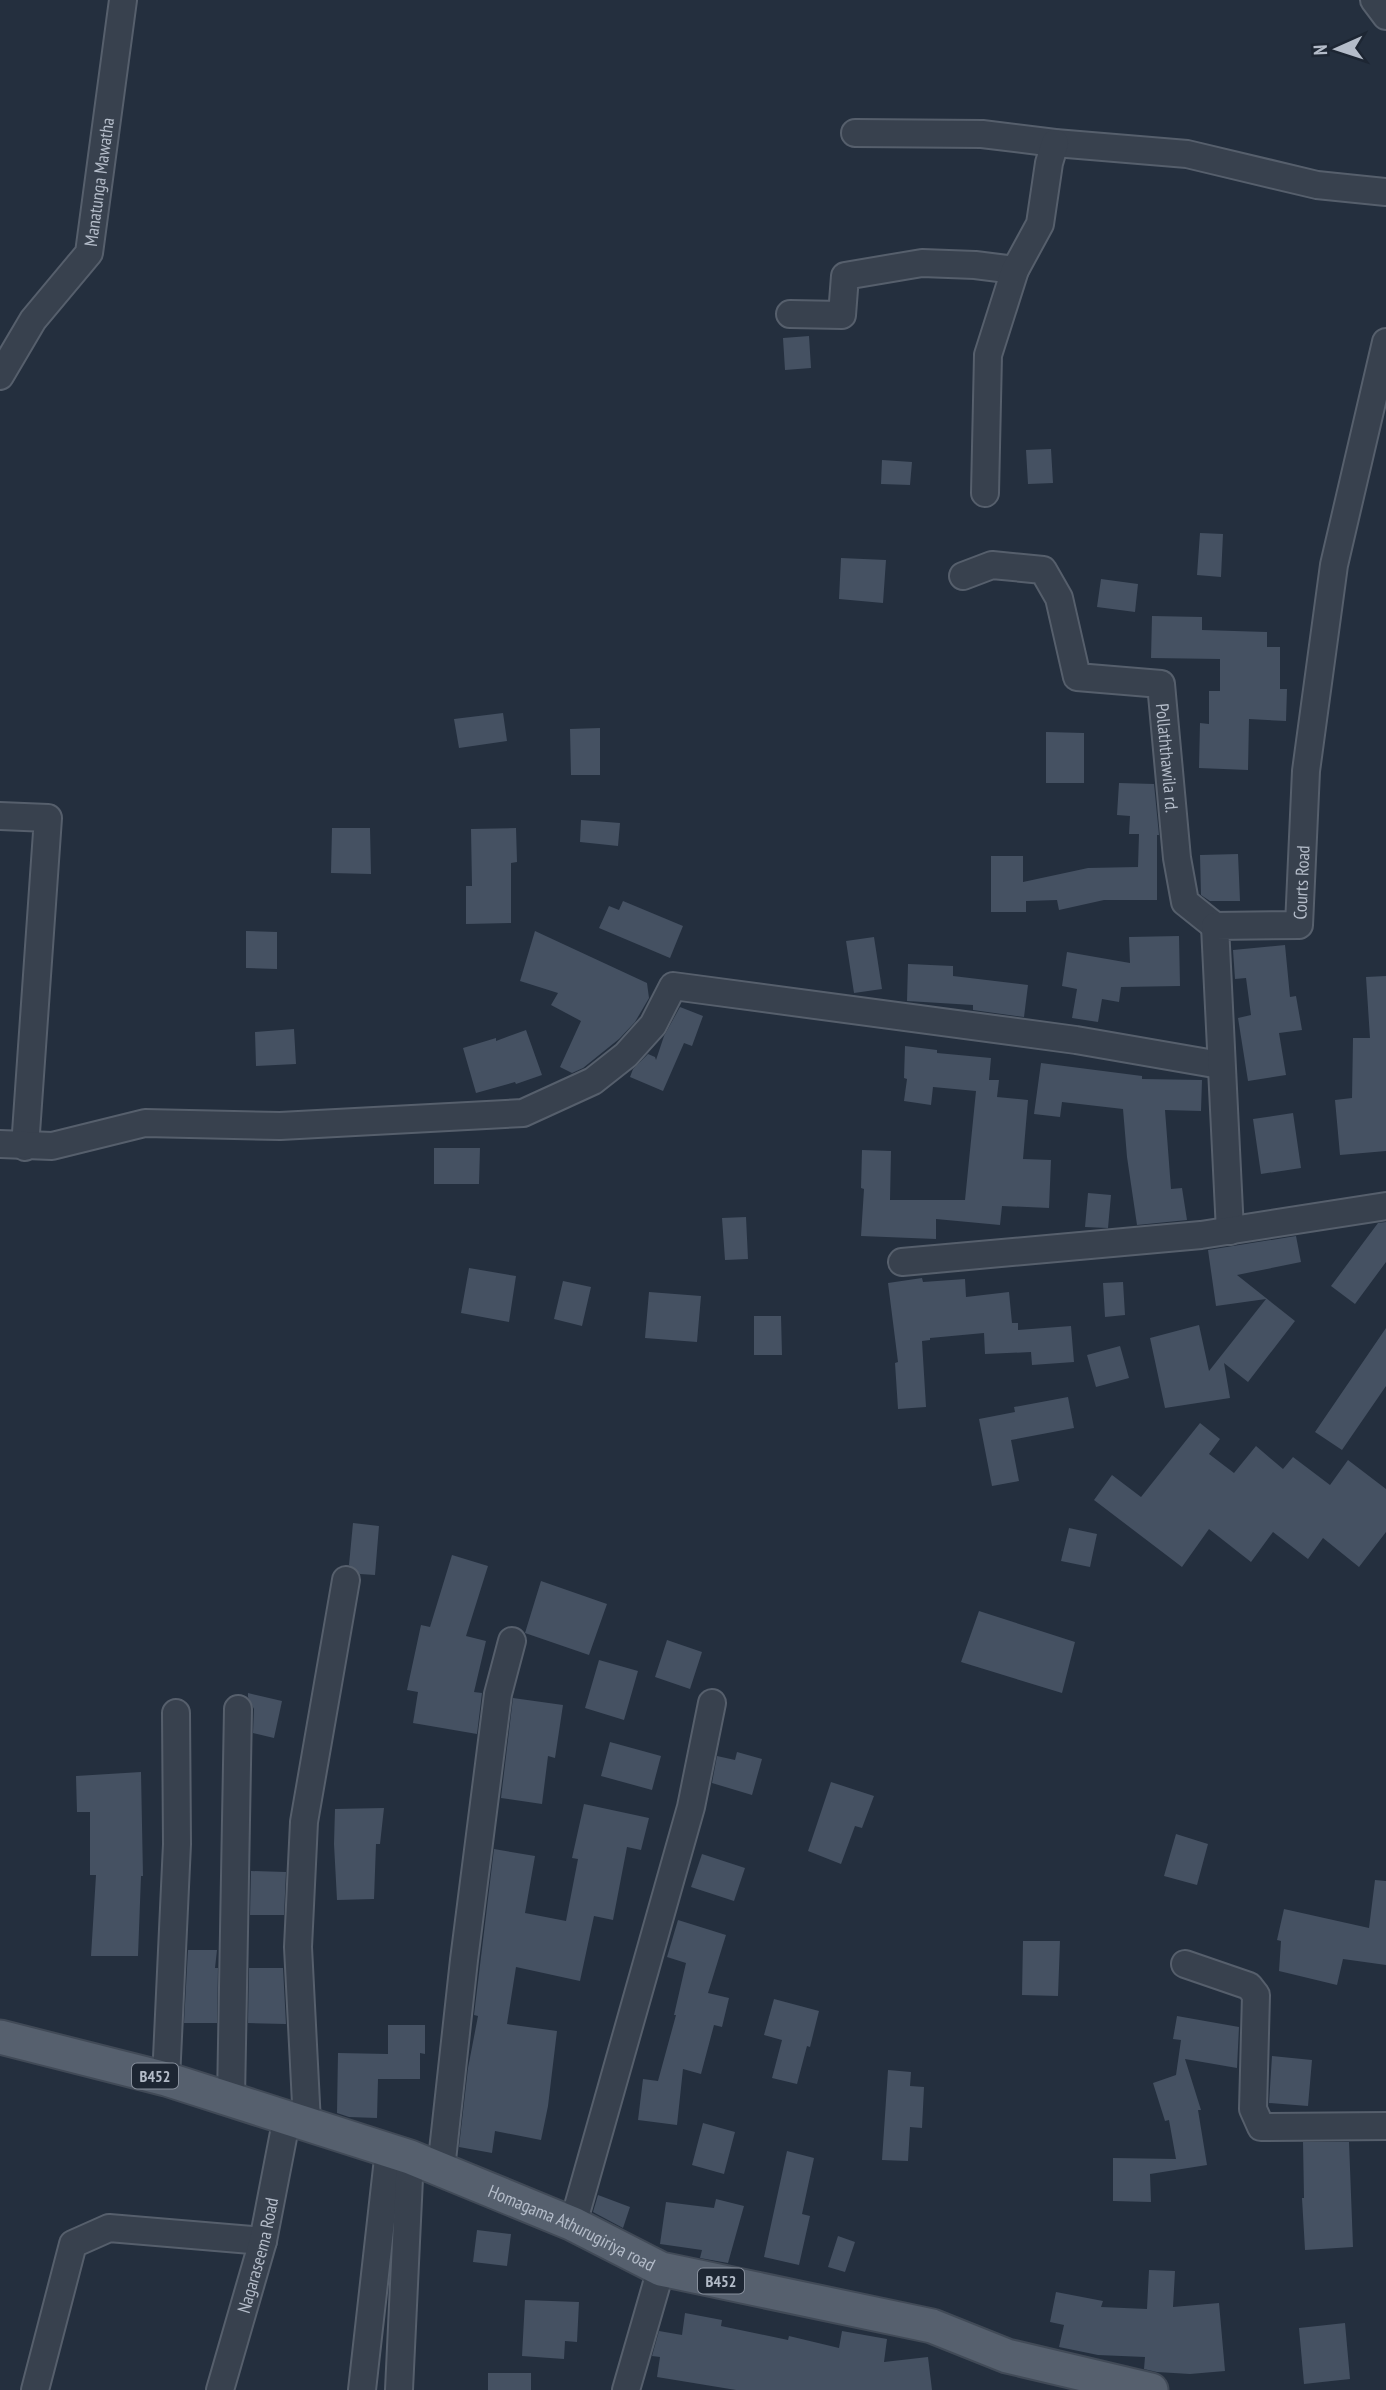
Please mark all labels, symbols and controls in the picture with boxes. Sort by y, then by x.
north arrow [1302,14,1372,84]
text: N [1308,44,1332,56]
street label: Manatunga Mawatha [79,116,119,248]
street label: Pollaththawila rd. [1151,702,1184,814]
street label: Courts Road [1288,845,1314,920]
road number: B452 [132,2064,178,2088]
street label: Homagama Athurugiriya road [485,2179,659,2276]
street label: Nagaraseema Road [231,2196,283,2316]
road number: B452 [698,2268,744,2294]

